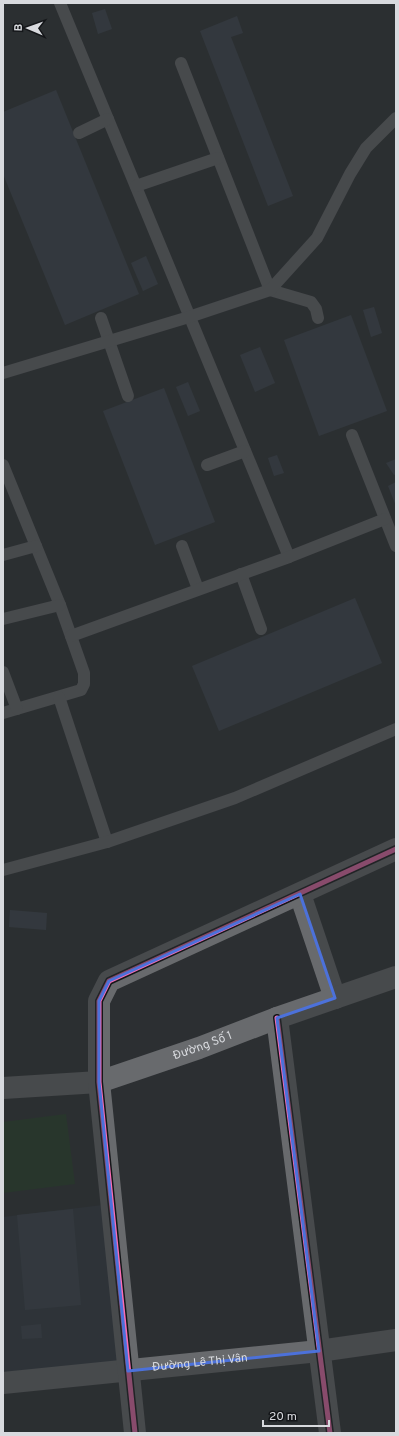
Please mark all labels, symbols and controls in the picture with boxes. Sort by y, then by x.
north arrow [8,8,48,48]
text: B [12,24,26,32]
street label: Đường Số 1 [171,1028,235,1064]
street label: Đường Lê Thị Vân [151,1350,249,1376]
scale bar [263,1402,329,1428]
text: 20 m [269,1409,297,1425]

